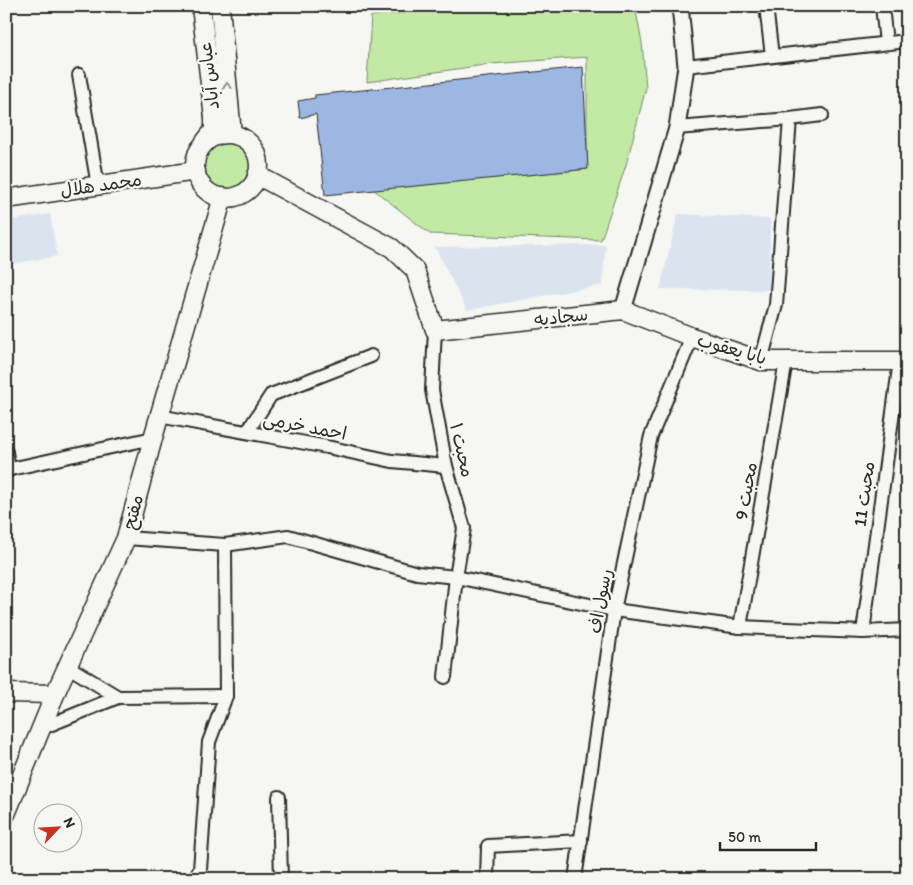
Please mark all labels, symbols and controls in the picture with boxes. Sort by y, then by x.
street label: عباس آباد [194,41,224,111]
one-way arrow [222,81,233,89]
street label: محمد هلال [59,168,143,202]
street label: سجادیه [533,303,589,331]
street label: بابا یعقوب [695,329,769,369]
street label: احمد خرمی [261,407,349,445]
street label: محبت ۱ [445,421,479,479]
street label: محبت 9 [730,460,762,522]
street label: محبت 11 [849,460,879,528]
street label: مفتح [118,492,149,532]
street label: رسول اف [584,567,616,635]
north arrow [32,802,82,852]
text: N [60,815,79,831]
scale bar [720,820,817,852]
text: 50 m [728,828,761,846]

